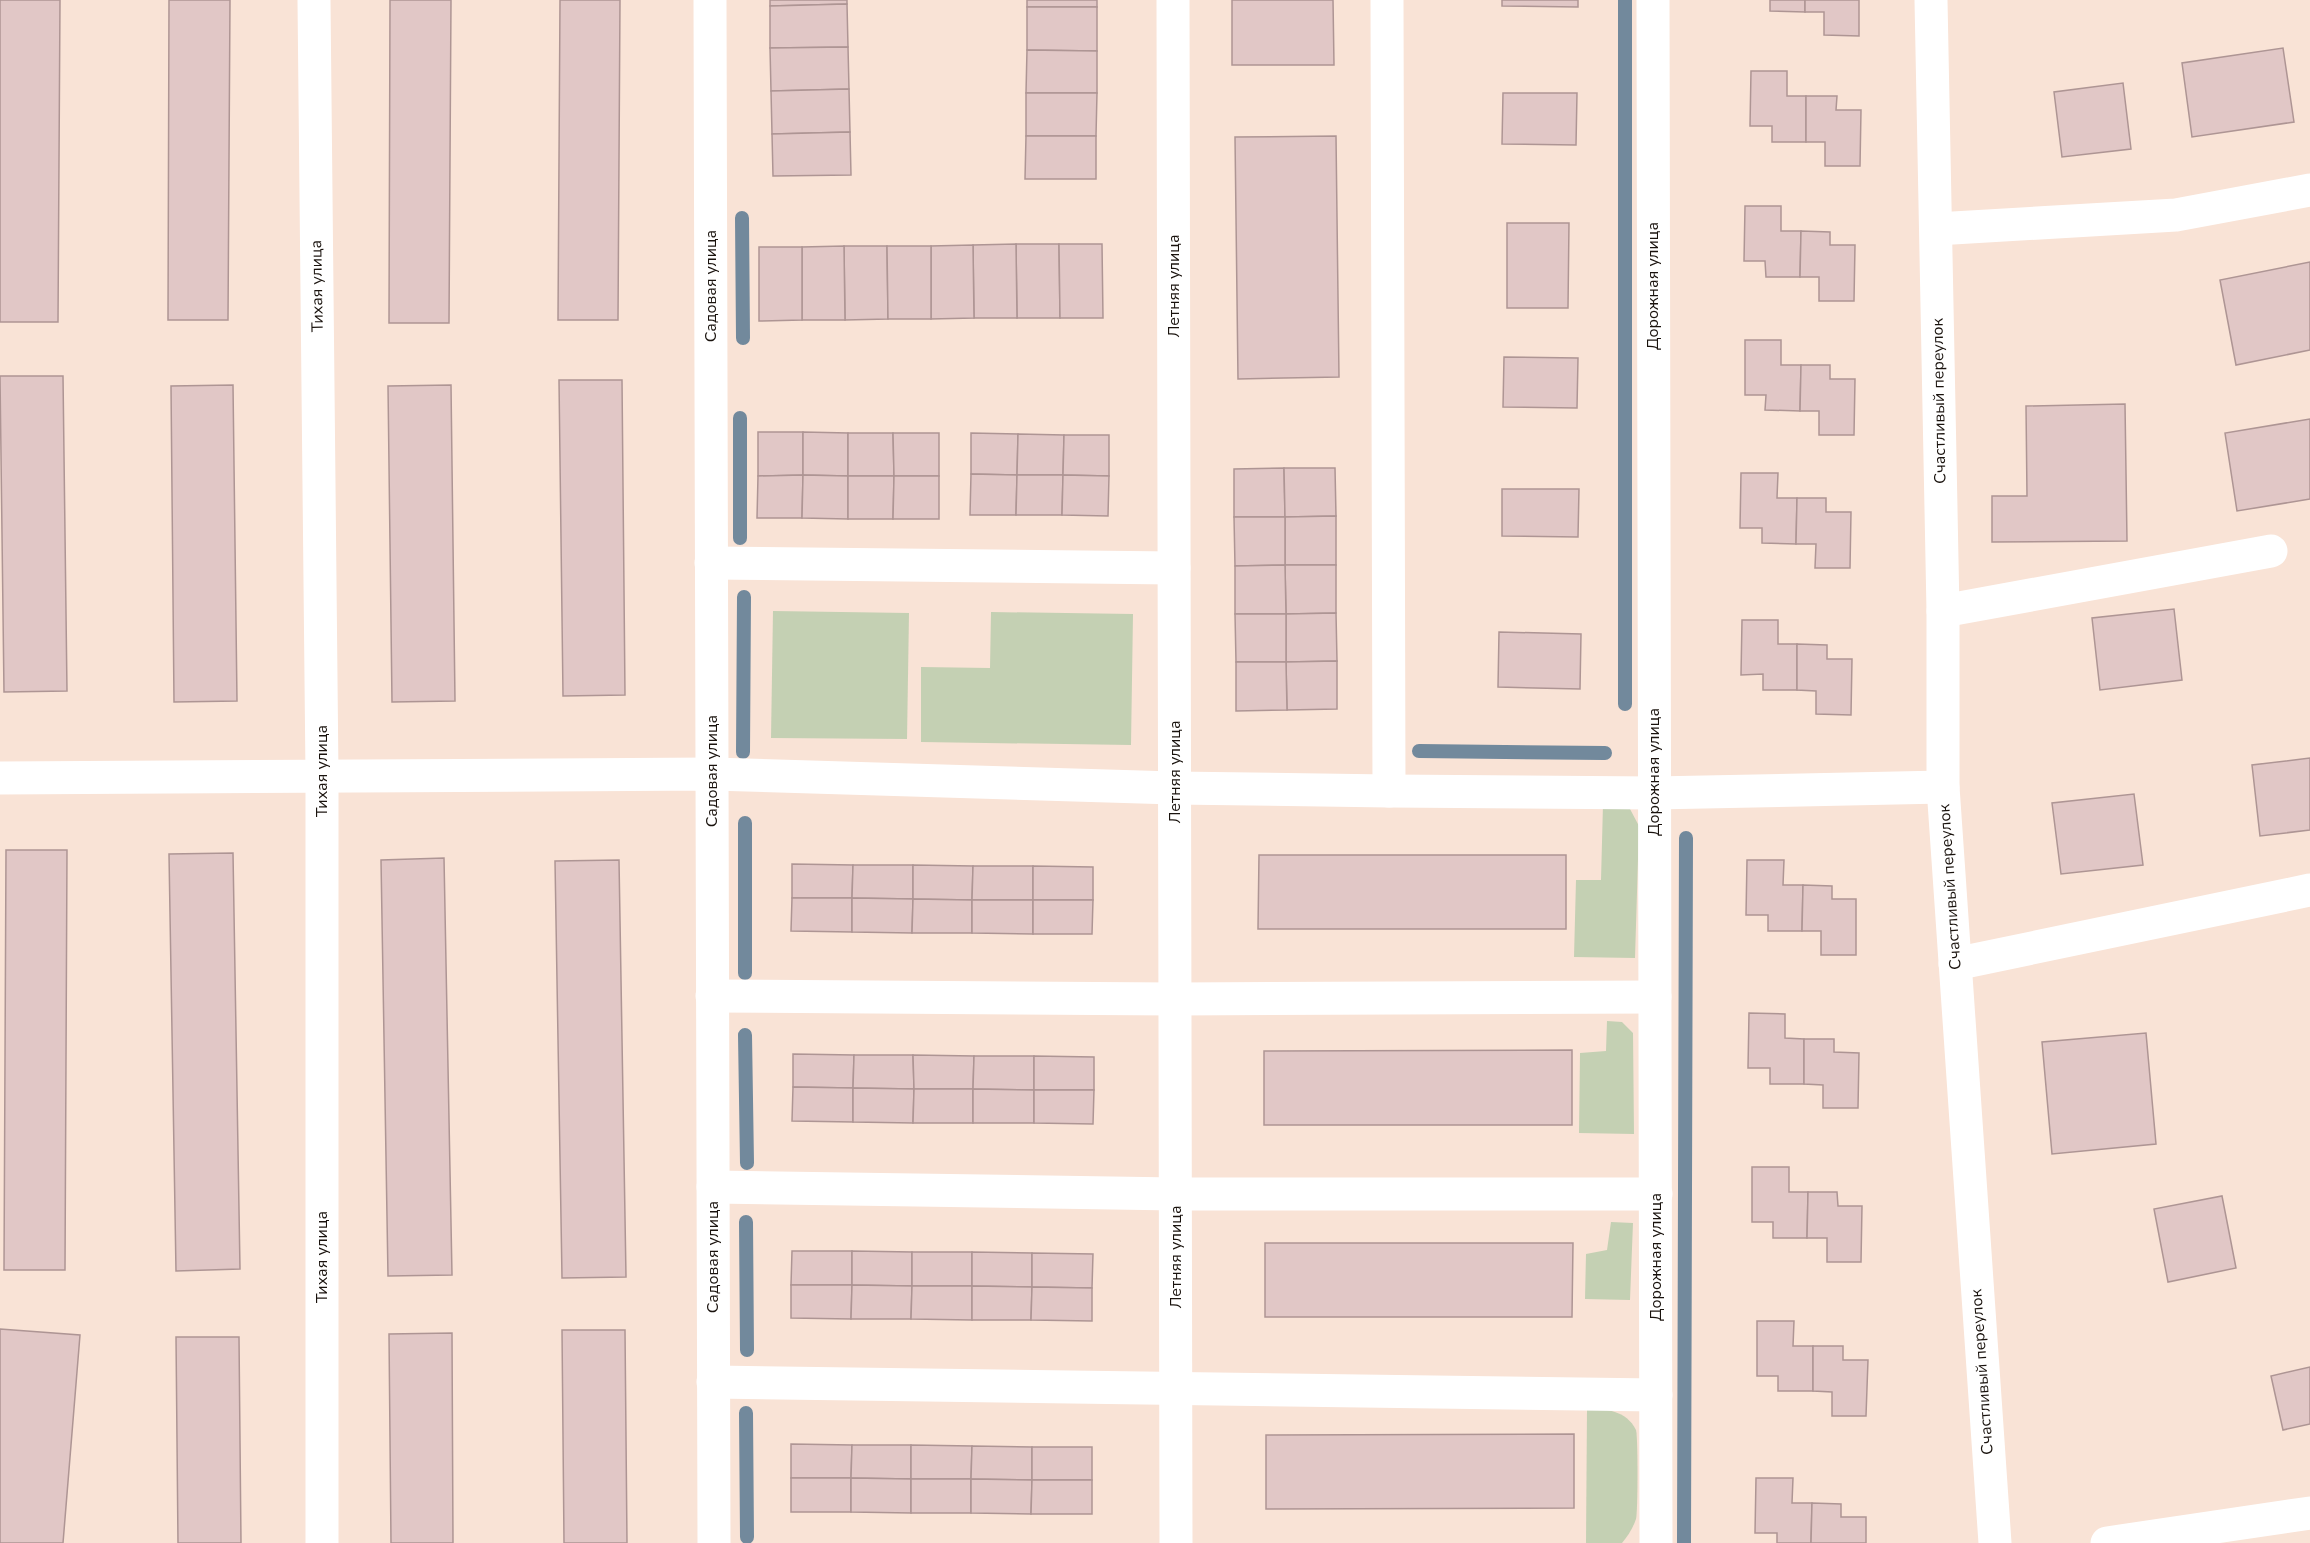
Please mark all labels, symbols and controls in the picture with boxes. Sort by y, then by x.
street label: Дорожная улица [1642,222,1664,350]
street label: Садовая улица [700,230,722,342]
street label: Летняя улица [1163,234,1185,338]
street label: Тихая улица [305,240,329,332]
street label: Счастливый переулок [1927,317,1951,484]
street label: Дорожная улица [1643,708,1665,836]
street label: Садовая улица [701,715,723,827]
street label: Летняя улица [1164,720,1186,824]
street label: Тихая улица [311,725,333,817]
street label: Счастливый переулок [1933,803,1967,971]
street label: Дорожная улица [1645,1193,1667,1321]
street label: Садовая улица [702,1201,724,1313]
street label: Летняя улица [1165,1205,1187,1309]
street label: Тихая улица [311,1211,333,1303]
street label: Счастливый переулок [1965,1288,1999,1456]

